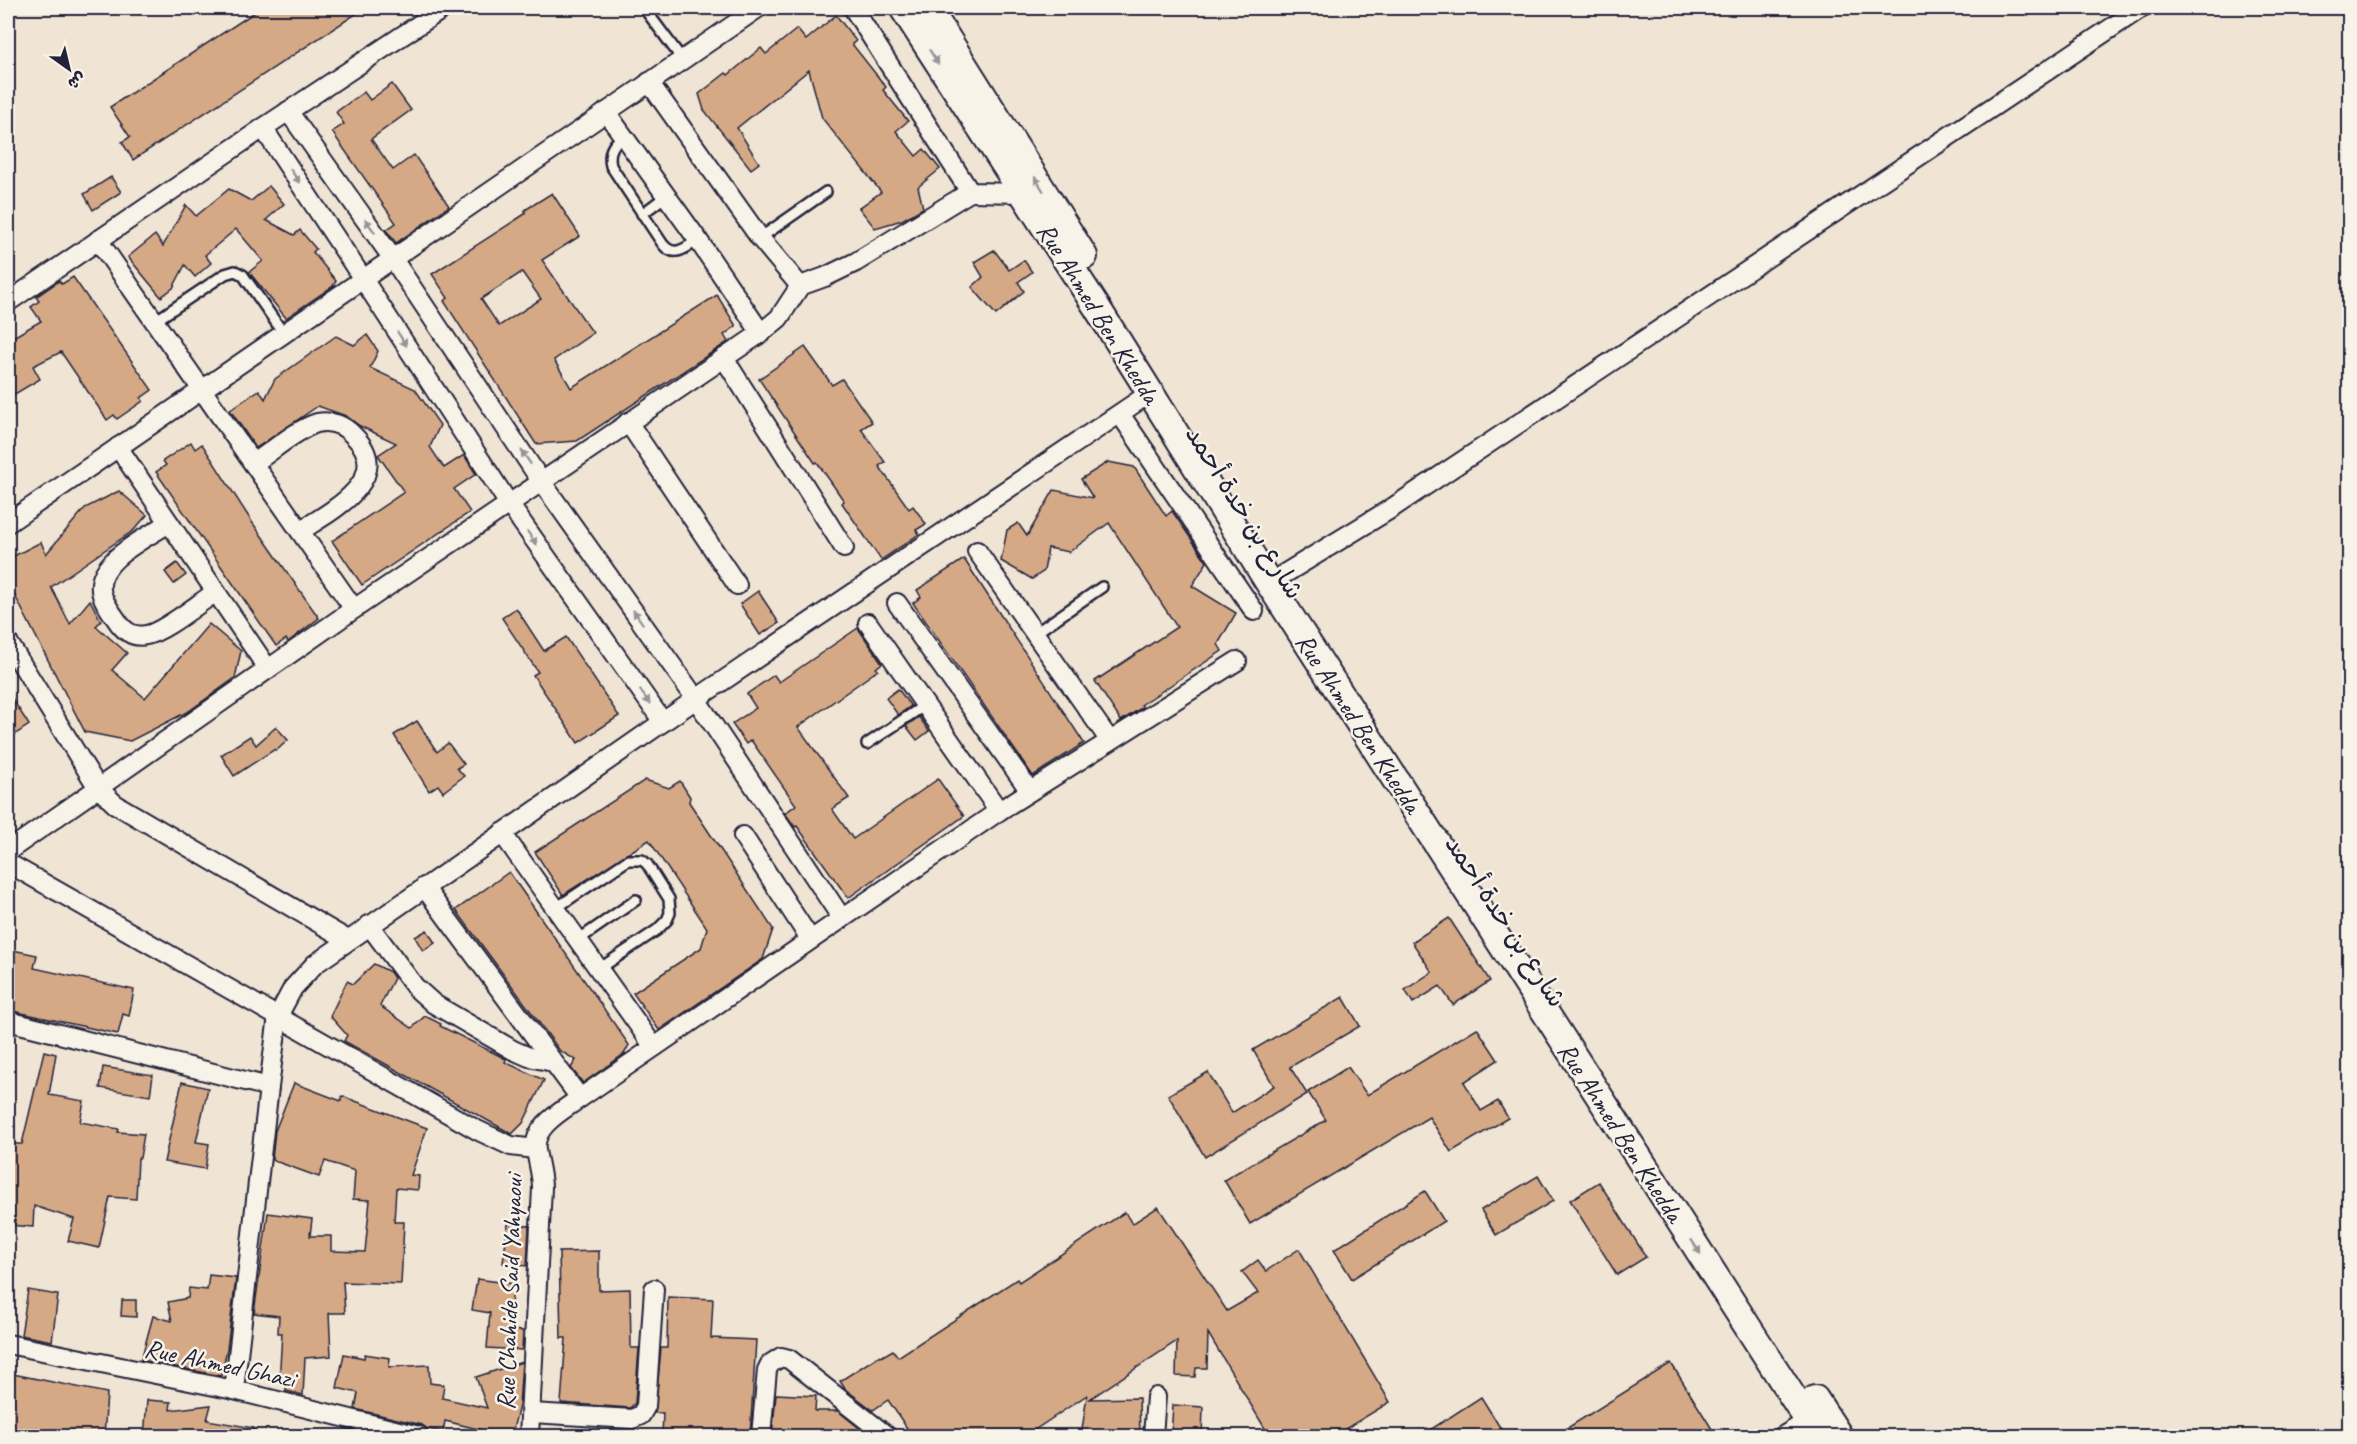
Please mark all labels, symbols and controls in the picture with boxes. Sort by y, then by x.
north arrow [39,39,99,99]
one-way arrow [929,49,940,65]
text: ش [64,67,90,94]
one-way arrow [289,168,301,184]
one-way arrow [1033,176,1044,192]
street label: Rue Ahmed Ben Khedda [1030,216,1169,412]
one-way arrow [364,219,376,235]
one-way arrow [397,331,408,347]
street label: شارع بن خدة أحمد [1177,419,1311,606]
one-way arrow [520,450,532,466]
one-way arrow [526,529,538,545]
one-way arrow [632,609,644,625]
street label: Rue Ahmed Ben Khedda [1288,627,1430,821]
one-way arrow [639,688,651,704]
street label: شارع بن خدة أحمد [1437,829,1574,1014]
street label: Rue Ahmed Ben Khedda [1550,1036,1692,1230]
street label: Rue Chahide Said Yahyaoui [489,1170,530,1411]
one-way arrow [1690,1239,1701,1255]
street label: Rue Ahmed Ghazi [142,1331,301,1396]

